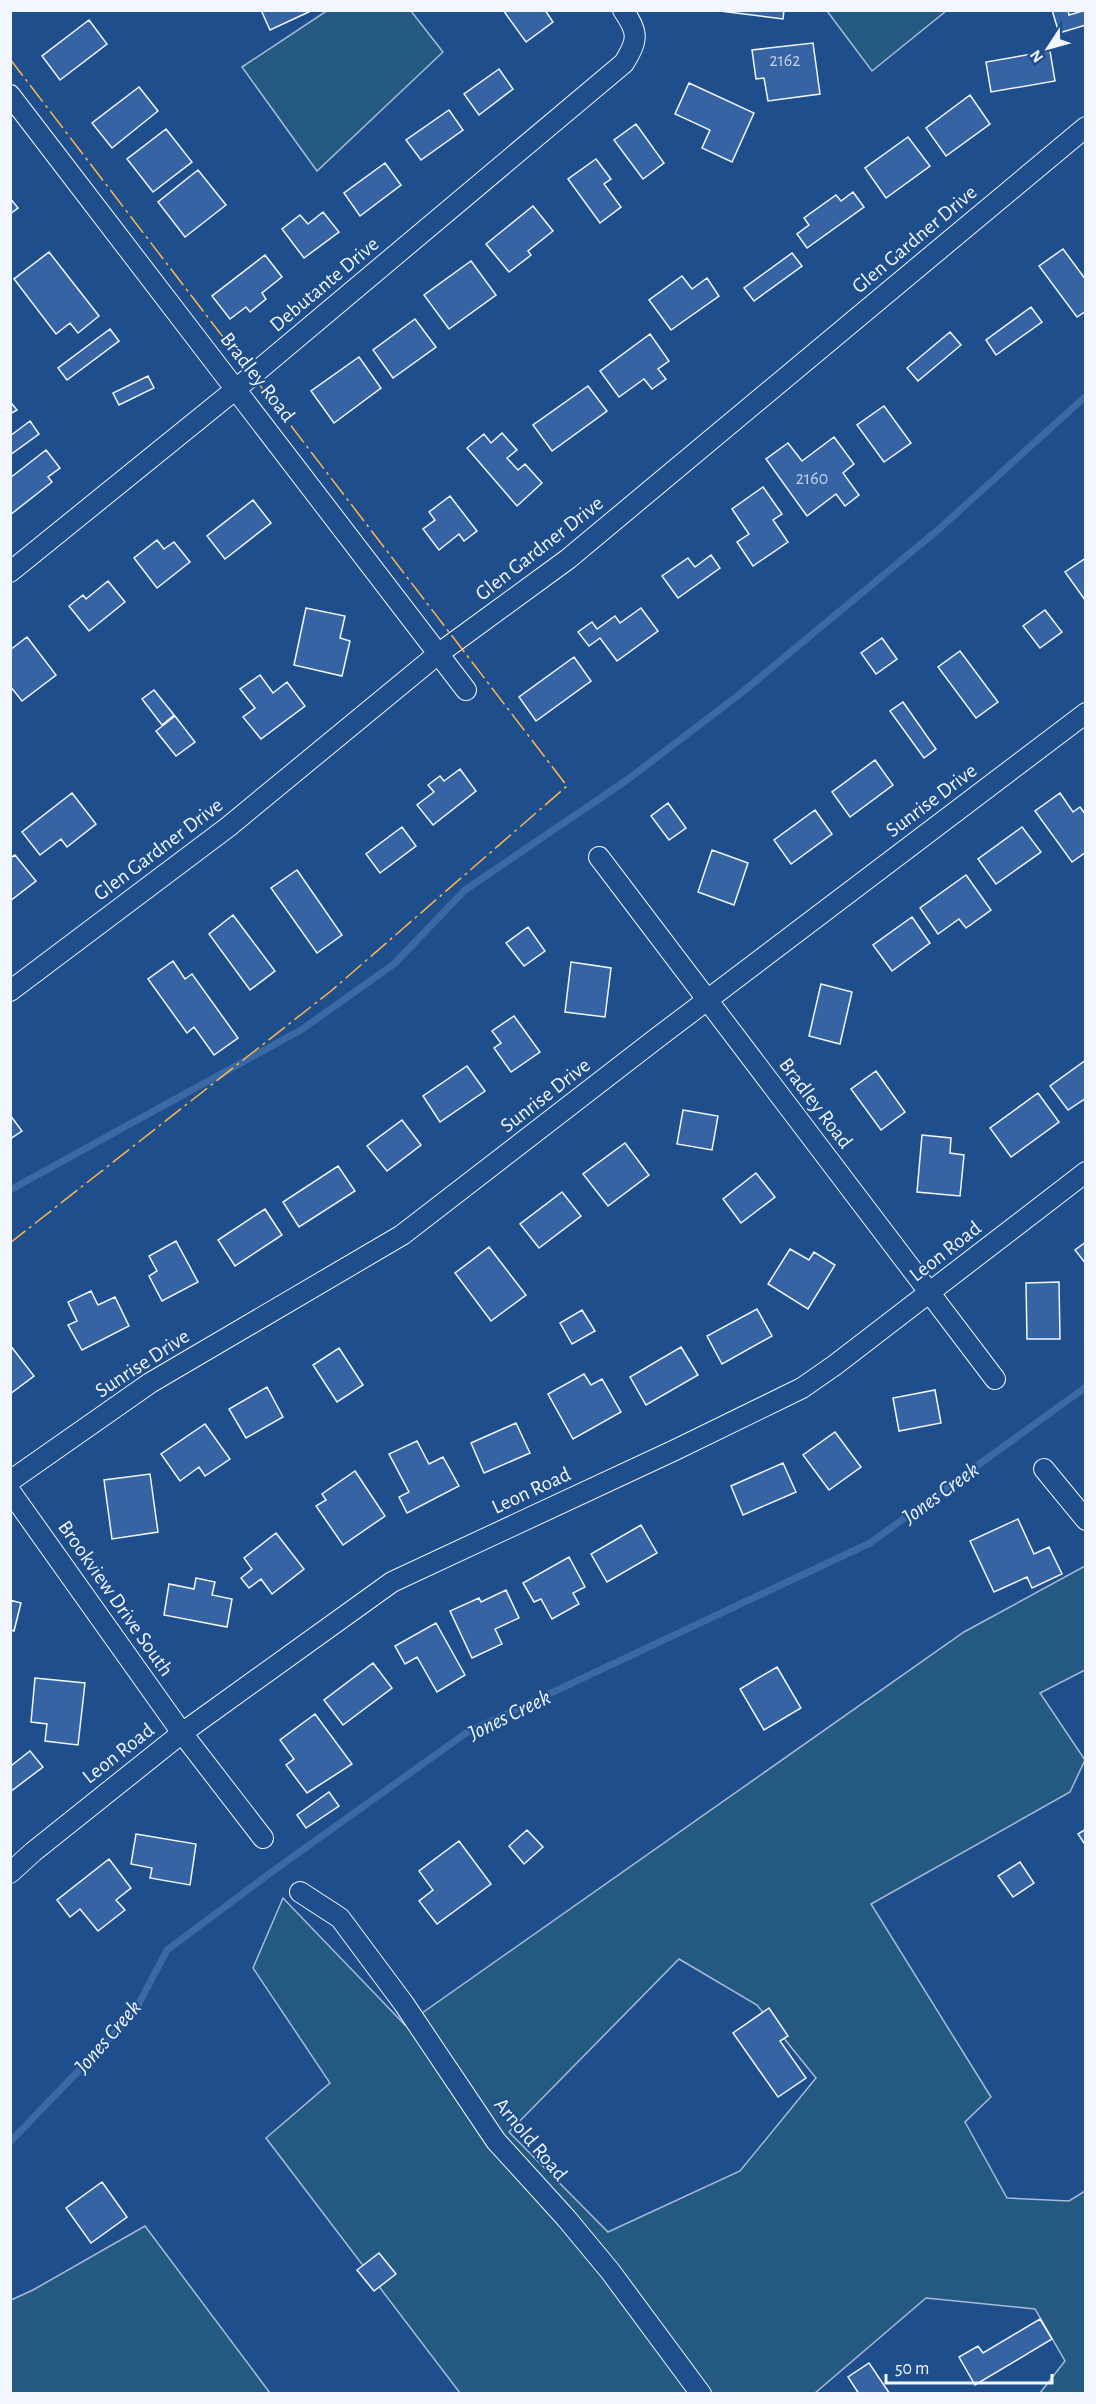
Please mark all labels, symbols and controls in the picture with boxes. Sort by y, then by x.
north arrow [1018,18,1078,78]
text: N [1027,47,1046,65]
house number: 2162 [769,52,801,70]
street label: Glen Gardner Drive [848,181,981,297]
street label: Debutante Drive [266,233,383,336]
street label: Bradley Road [216,329,299,426]
house number: 2160 [796,470,828,488]
street label: Glen Gardner Drive [472,492,607,605]
street label: Sunrise Drive [882,760,981,841]
street label: Glen Gardner Drive [90,794,227,905]
street label: Sunrise Drive [496,1054,594,1137]
street label: Bradley Road [775,1054,856,1153]
street label: Leon Road [906,1217,985,1286]
street label: Sunrise Drive [91,1325,193,1401]
water label: Jones Creek [898,1458,983,1528]
street label: Leon Road [489,1463,574,1518]
street label: Brookview Drive South [54,1517,177,1680]
water label: Jones Creek [464,1686,554,1745]
street label: Leon Road [79,1719,158,1788]
water label: Jones Creek [70,1996,145,2078]
street label: Arnold Road [490,2094,571,2185]
scale bar [886,2347,1052,2385]
text: 50 m [895,2360,929,2378]

